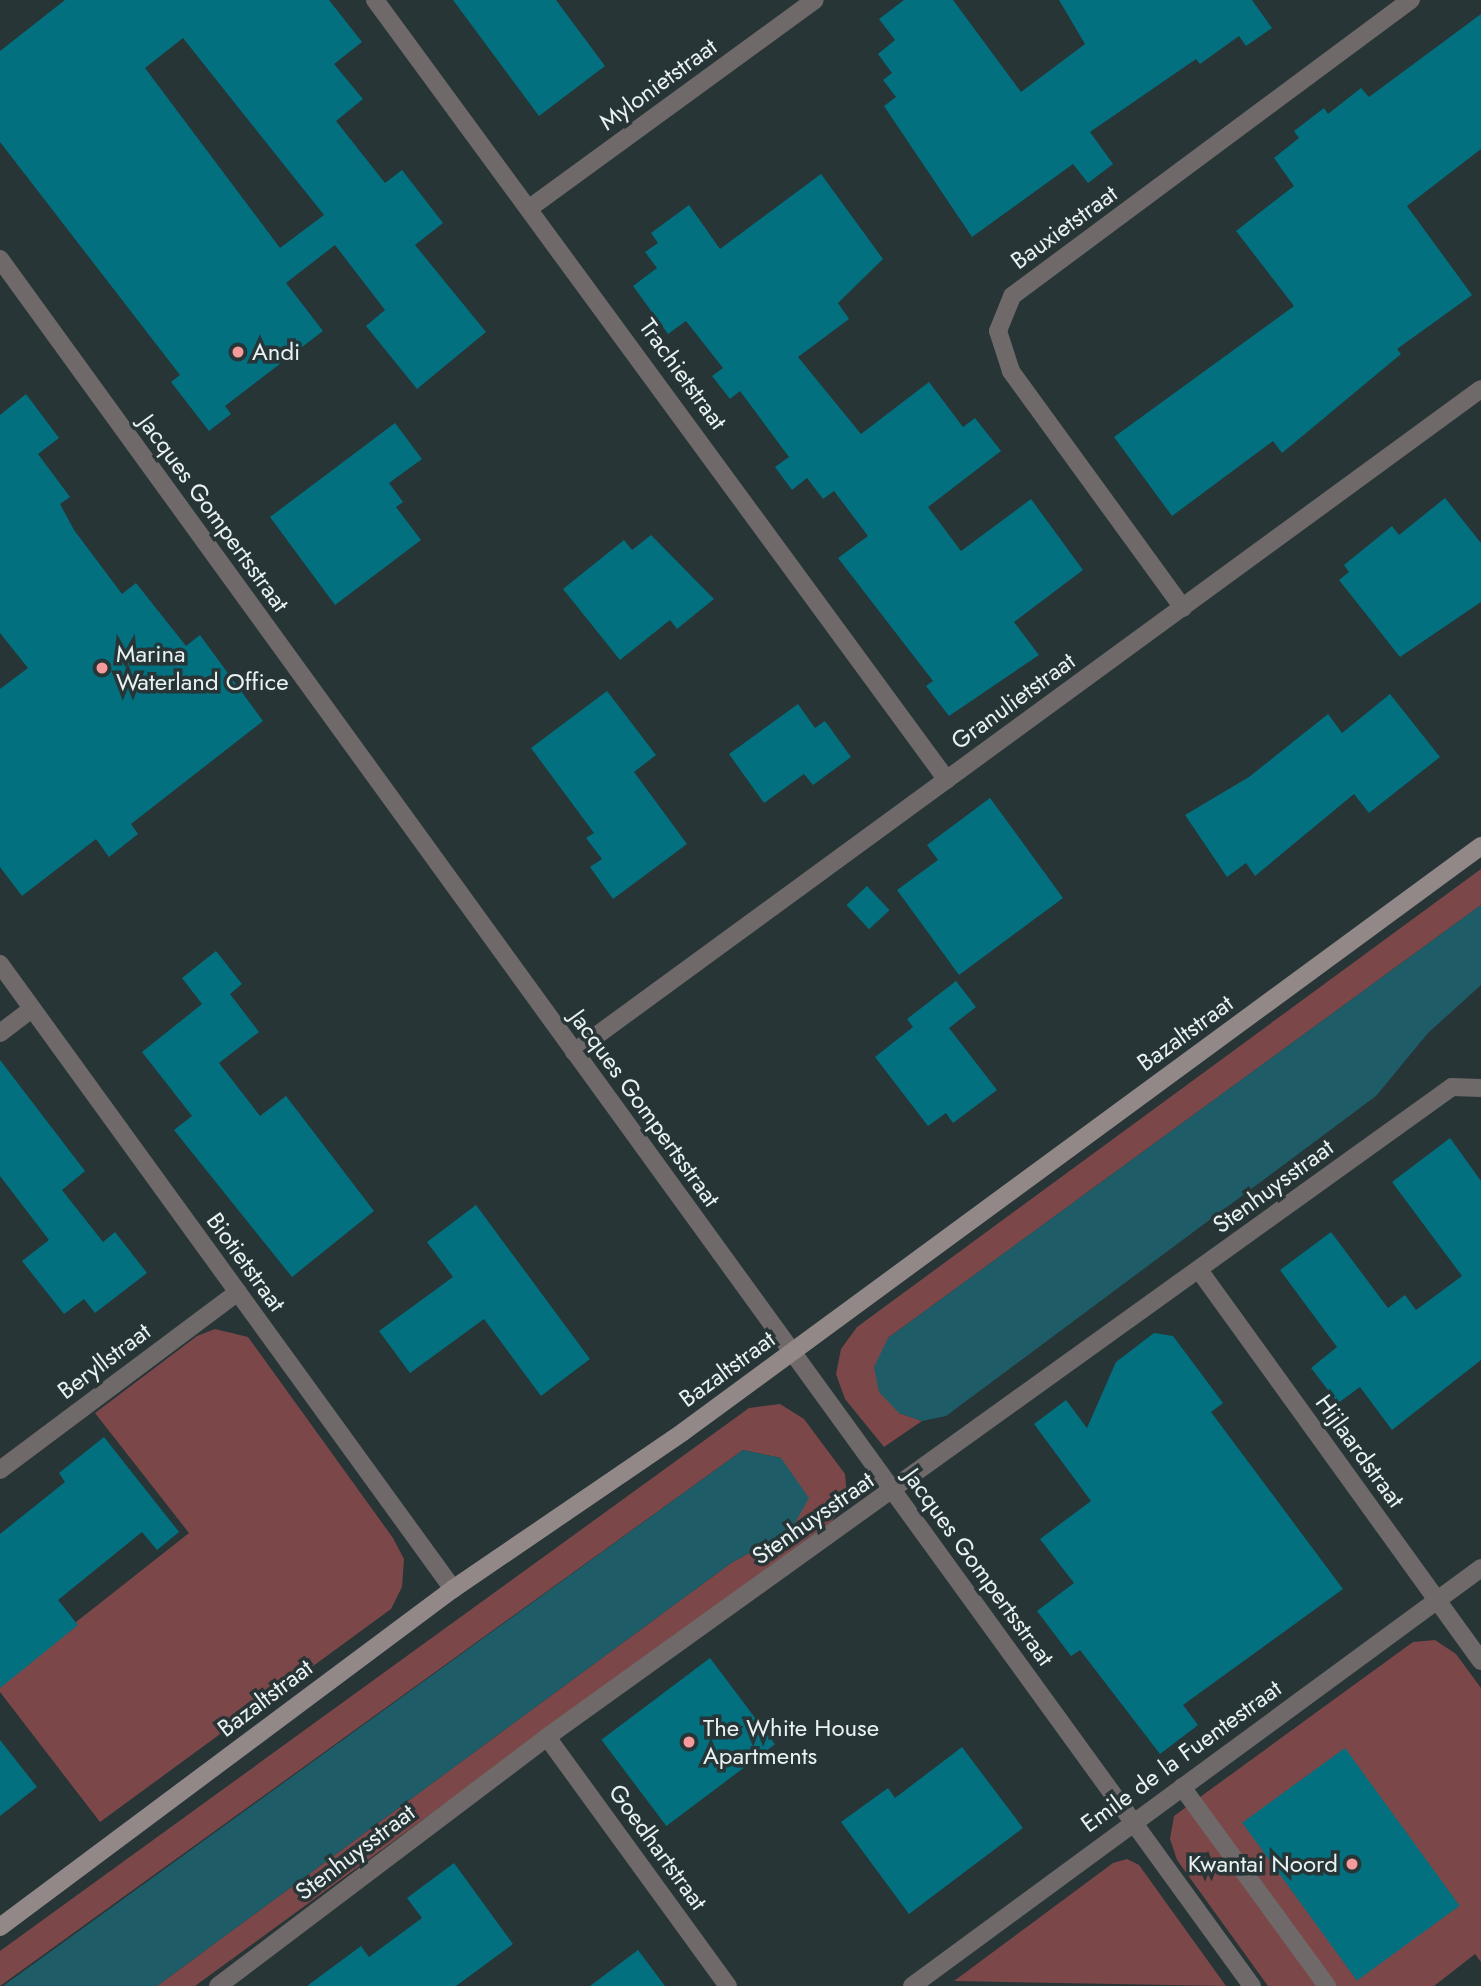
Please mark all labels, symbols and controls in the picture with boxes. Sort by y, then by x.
street label: Mylonietstraat [594,32,722,136]
street label: Bauxietstraat [1005,179,1123,275]
street label: Trachietstraat [633,313,733,435]
place label: Andi [252,338,300,366]
marker: Andi [230,344,246,360]
street label: Jacques Gompertsstraat [133,409,295,617]
place label: Marina Waterland Office [116,640,289,696]
street label: Granulietstraat [945,646,1081,756]
marker: Marina Waterland Office [94,660,110,676]
street label: Bazaltstraat [1132,989,1238,1077]
street label: Jacques Gompertsstraat [564,1004,726,1212]
street label: Stenhuysstraat [1207,1133,1339,1239]
street label: Biotietstraat [200,1207,292,1317]
street label: Beryllstraat [52,1317,156,1405]
street label: Bazaltstraat [674,1325,780,1413]
street label: Hijlaardstraat [1309,1389,1411,1513]
street label: Jacques Gompertsstraat [898,1463,1060,1671]
street label: Stenhuysstraat [747,1466,879,1570]
street label: Bazaltstraat [212,1653,318,1743]
street label: Emile de la Fuentestraat [1075,1674,1287,1838]
place label: The White House Apartments [703,1714,879,1770]
marker: The White House Apartments [681,1734,697,1750]
street label: Goedhartstraat [603,1779,713,1915]
street label: Stenhuysstraat [290,1798,420,1906]
place label: Kwantai Noord [1188,1850,1338,1878]
marker: Kwantai Noord [1344,1856,1360,1872]

